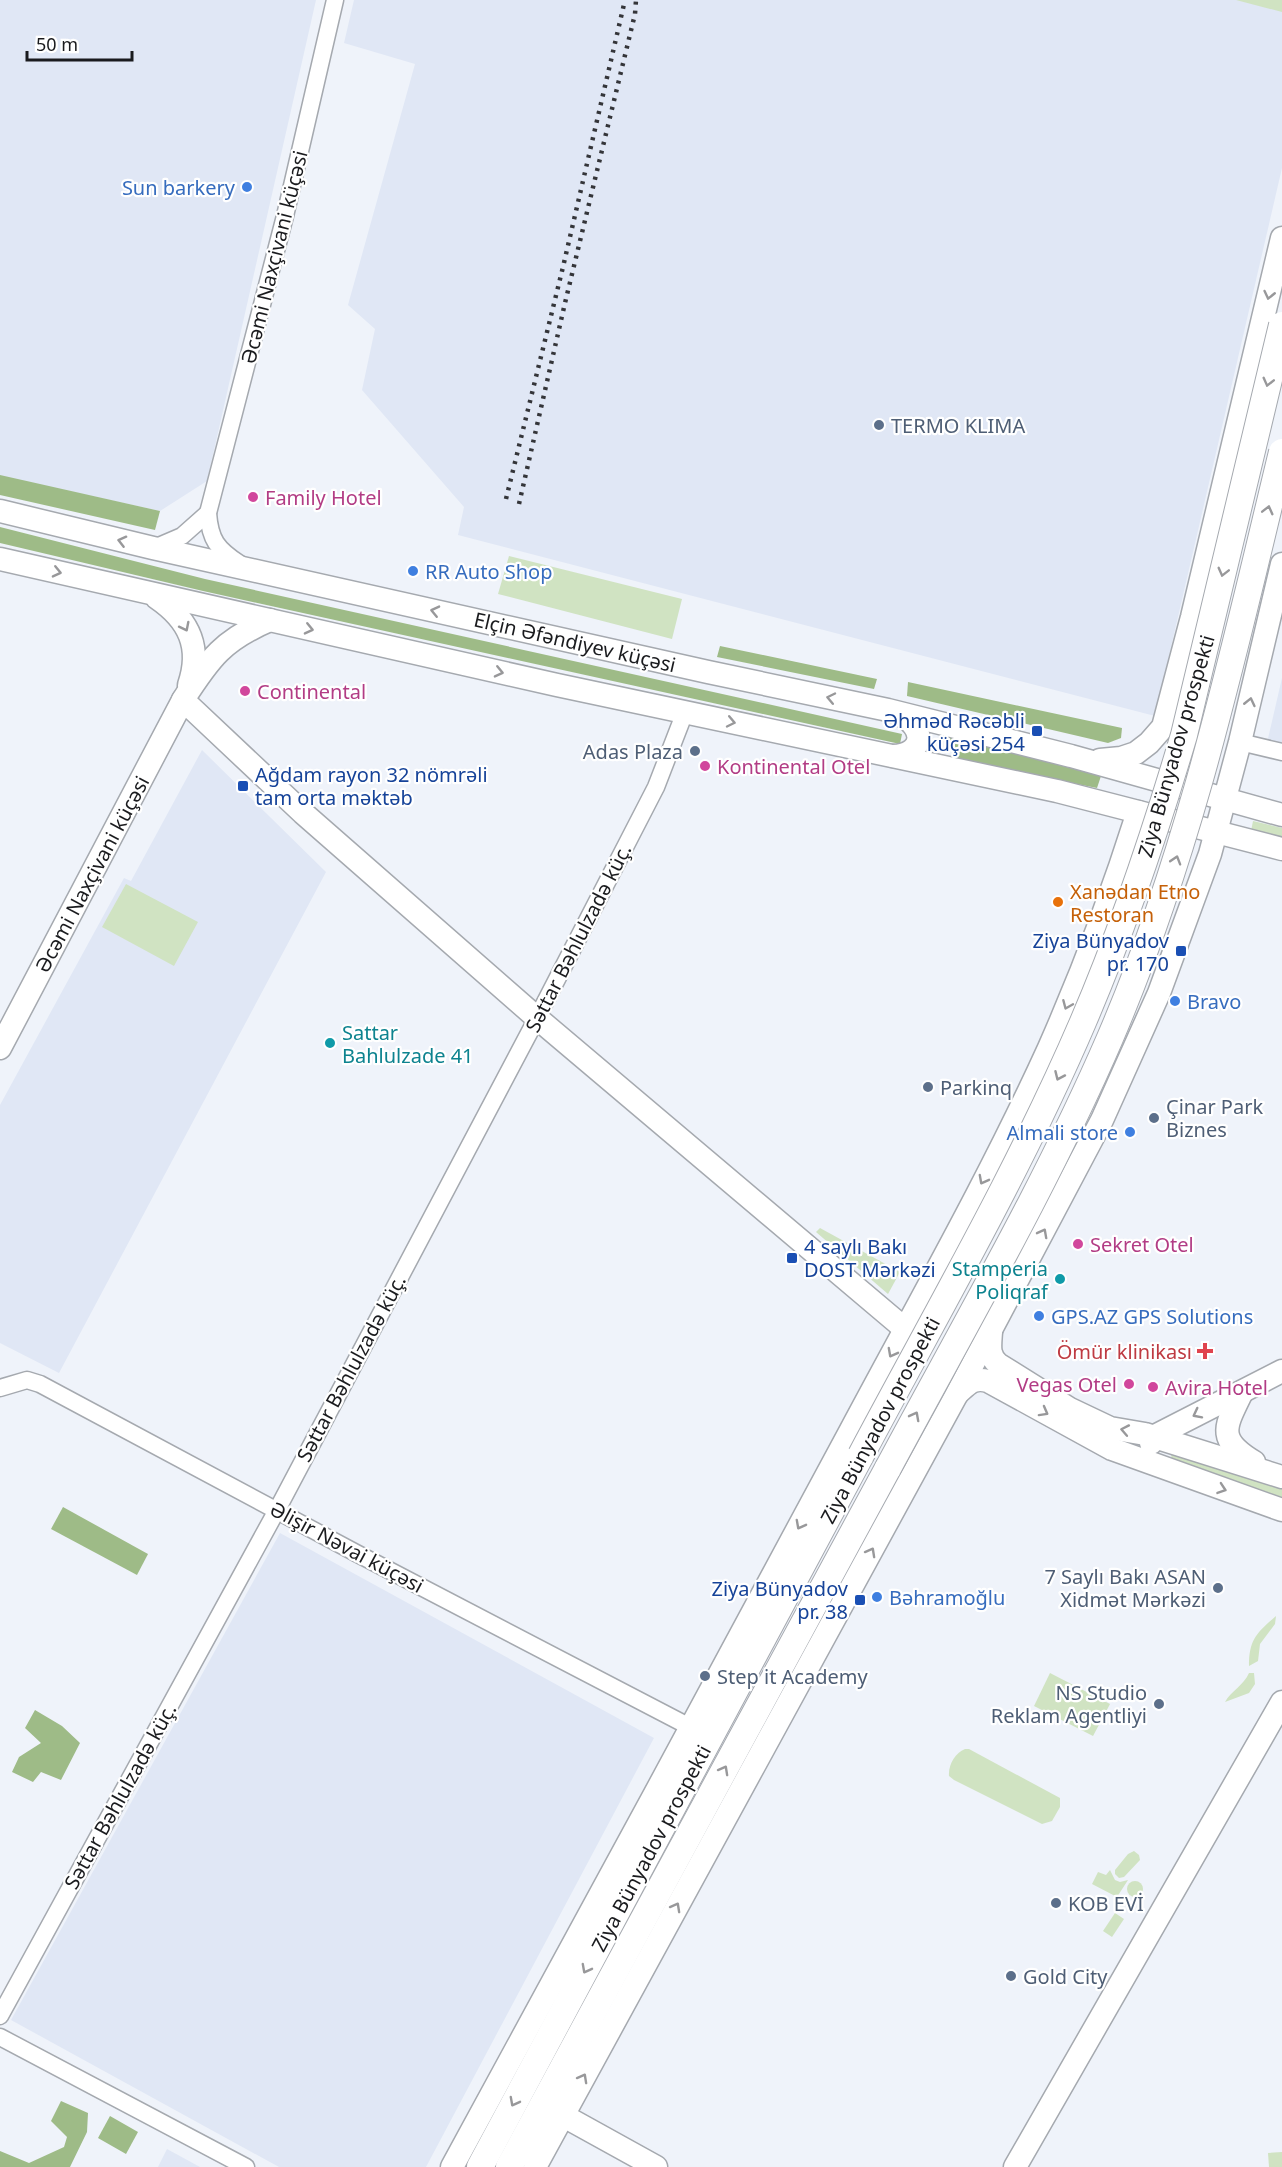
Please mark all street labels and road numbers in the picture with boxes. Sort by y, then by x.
street label: Əcəmi Naxçivani küçəsi [234,148,314,366]
street label: Elçin Əfəndiyev küçəsi [471,606,679,678]
street label: Ziya Bünyadov prospekti [1131,632,1221,860]
street label: Əcəmi Naxçivani küçəsi [29,771,155,977]
street label: Səttar Bəhlulzadə küç. [519,839,637,1037]
street label: Səttar Bəhlulzadə küç. [290,1270,412,1466]
street label: Ziya Bünyadov prospekti [814,1312,946,1528]
street label: Əlişir Nəvai küçəsi [266,1495,428,1599]
street label: Səttar Bəhlulzadə küç. [58,1698,182,1894]
street label: Ziya Bünyadov prospekti [585,1740,717,1956]

